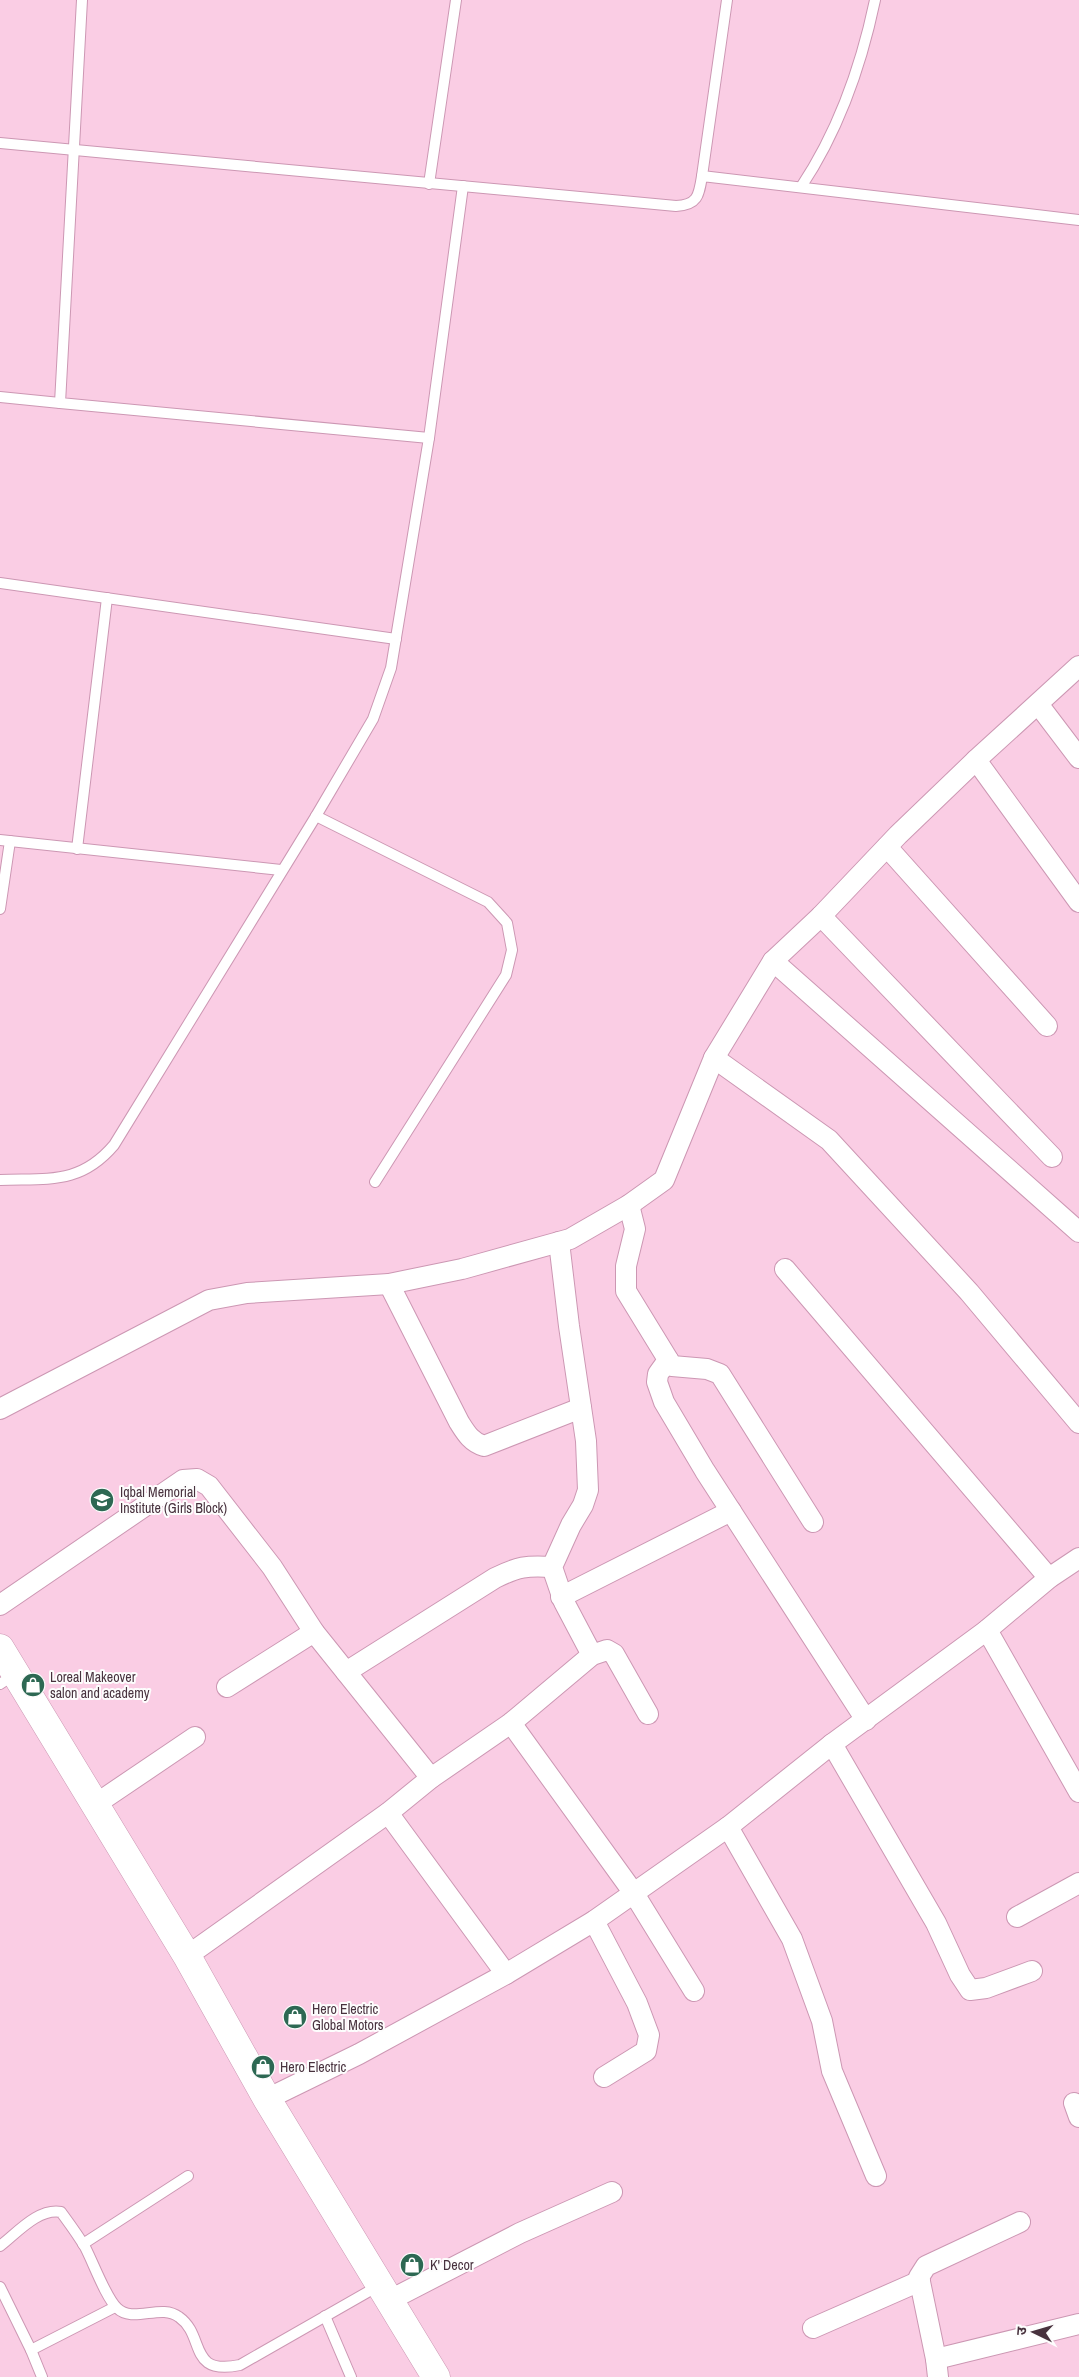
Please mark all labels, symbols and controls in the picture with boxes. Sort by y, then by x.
place label: Iqbal Memorial Institute (Girls Block) [120,1483,227,1517]
school or university icon: Iqbal Memorial Institute (Girls Block) [89,1487,115,1513]
place label: Loreal Makeover salon and academy [50,1668,150,1702]
shop icon: Loreal Makeover salon and academy [20,1672,46,1698]
place label: Hero Electric Global Motors [312,2000,384,2034]
shop icon: Hero Electric Global Motors [282,2004,308,2030]
shop icon: Hero Electric [250,2054,276,2080]
place label: Hero Electric [280,2058,347,2076]
shop icon: K' Decor [399,2252,425,2278]
place label: K' Decor [430,2256,474,2274]
north arrow [1009,2307,1059,2357]
text: उ [1012,2325,1030,2336]

